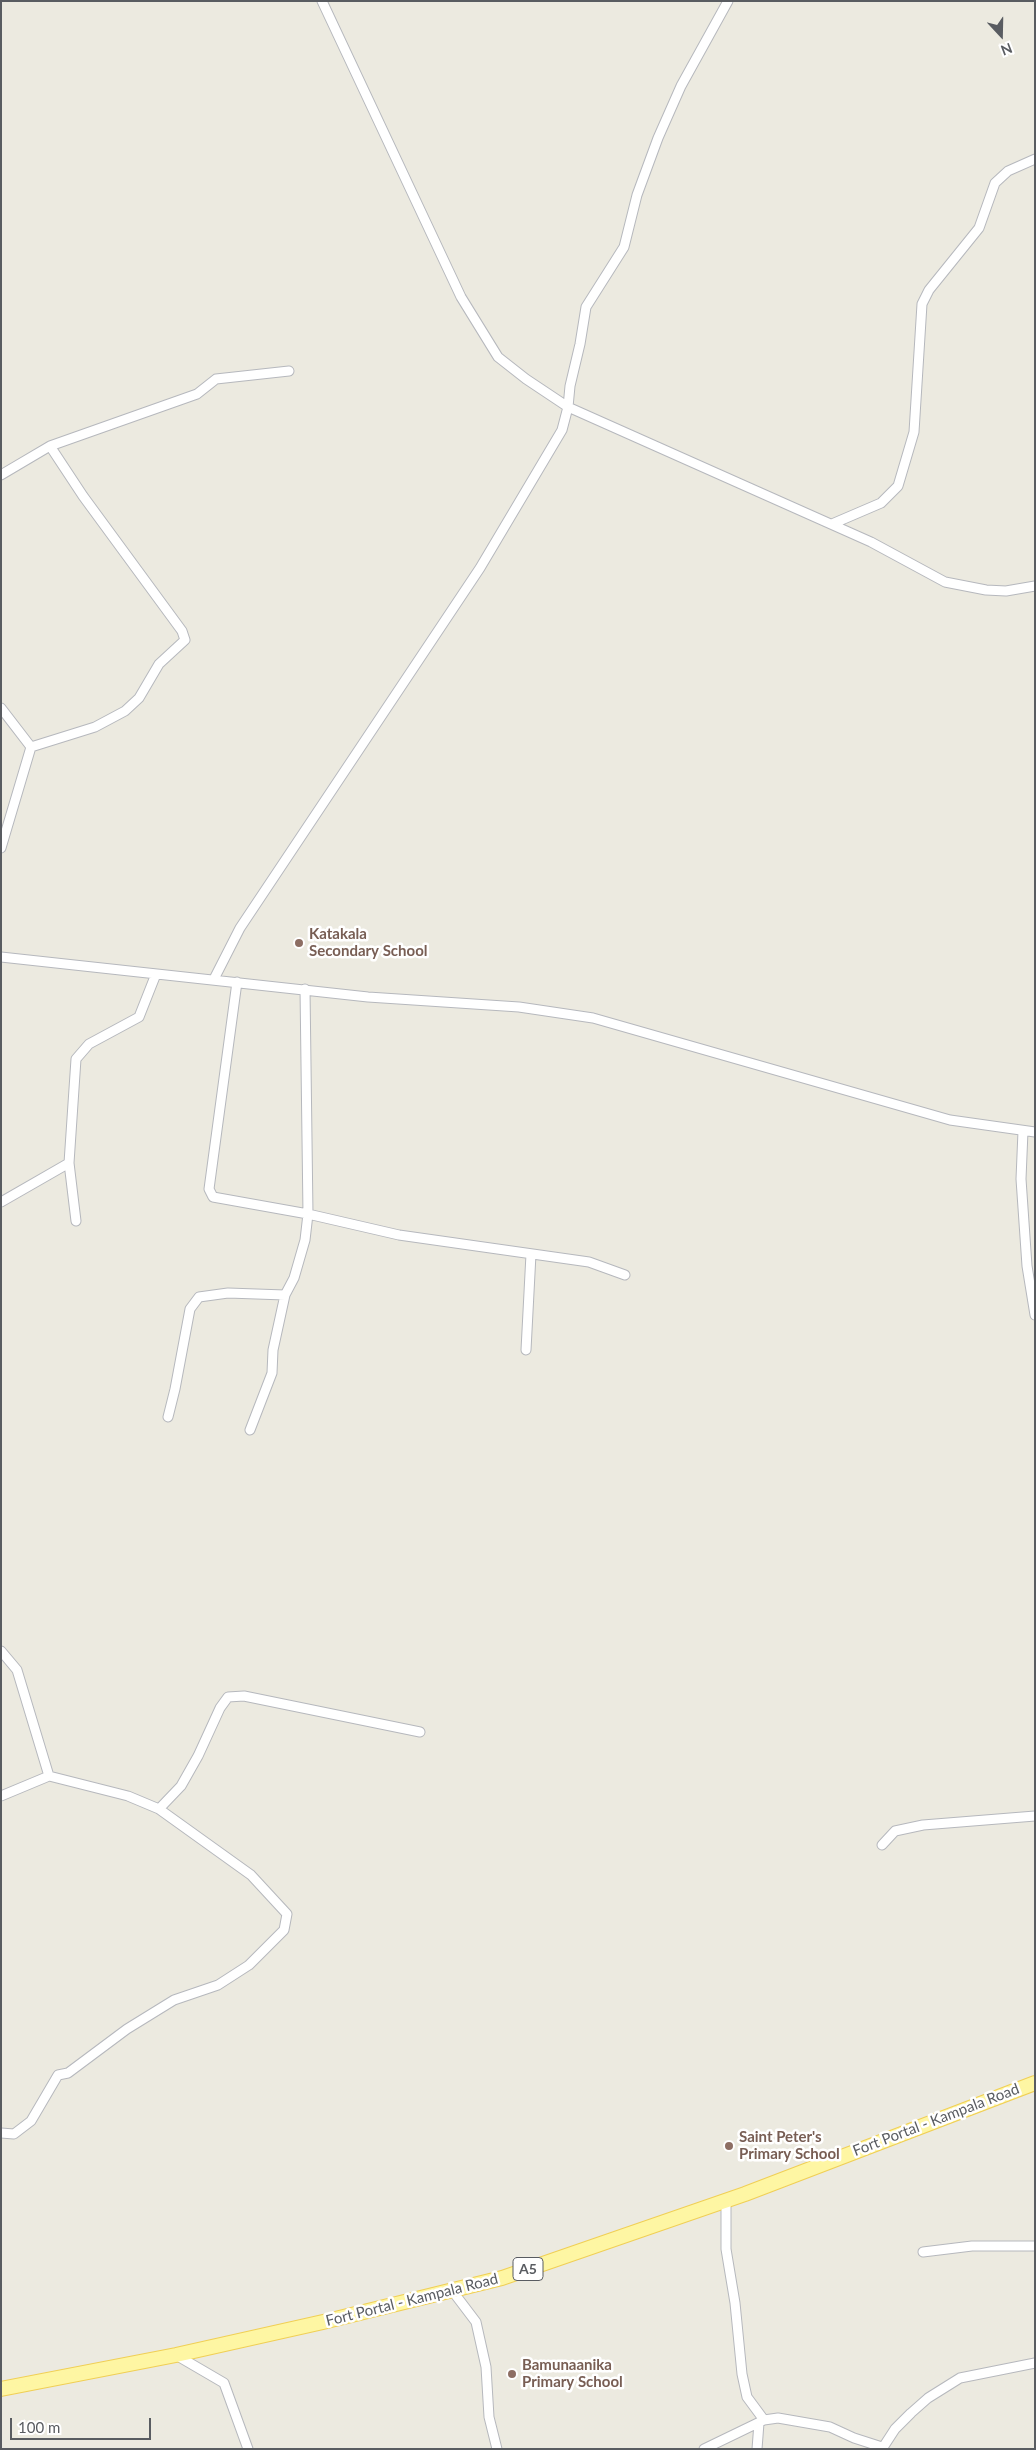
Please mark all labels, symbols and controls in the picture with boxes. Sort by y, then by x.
north arrow [976,10,1026,60]
text: N [998,40,1015,59]
place label: Katakala Secondary School [309,925,428,960]
marker: Katakala Secondary School [293,937,305,949]
street label: Fort Portal - Kampala Road [850,2080,1022,2160]
place label: Saint Peter's Primary School [739,2128,840,2163]
marker: Saint Peter's Primary School [723,2140,735,2152]
road number: A5 [513,2258,543,2280]
street label: Fort Portal - Kampala Road [324,2270,500,2330]
place label: Bamunaanika Primary School [522,2356,623,2391]
marker: Bamunaanika Primary School [506,2368,518,2380]
scale bar [12,2408,154,2440]
text: 100 m [18,2418,60,2436]

